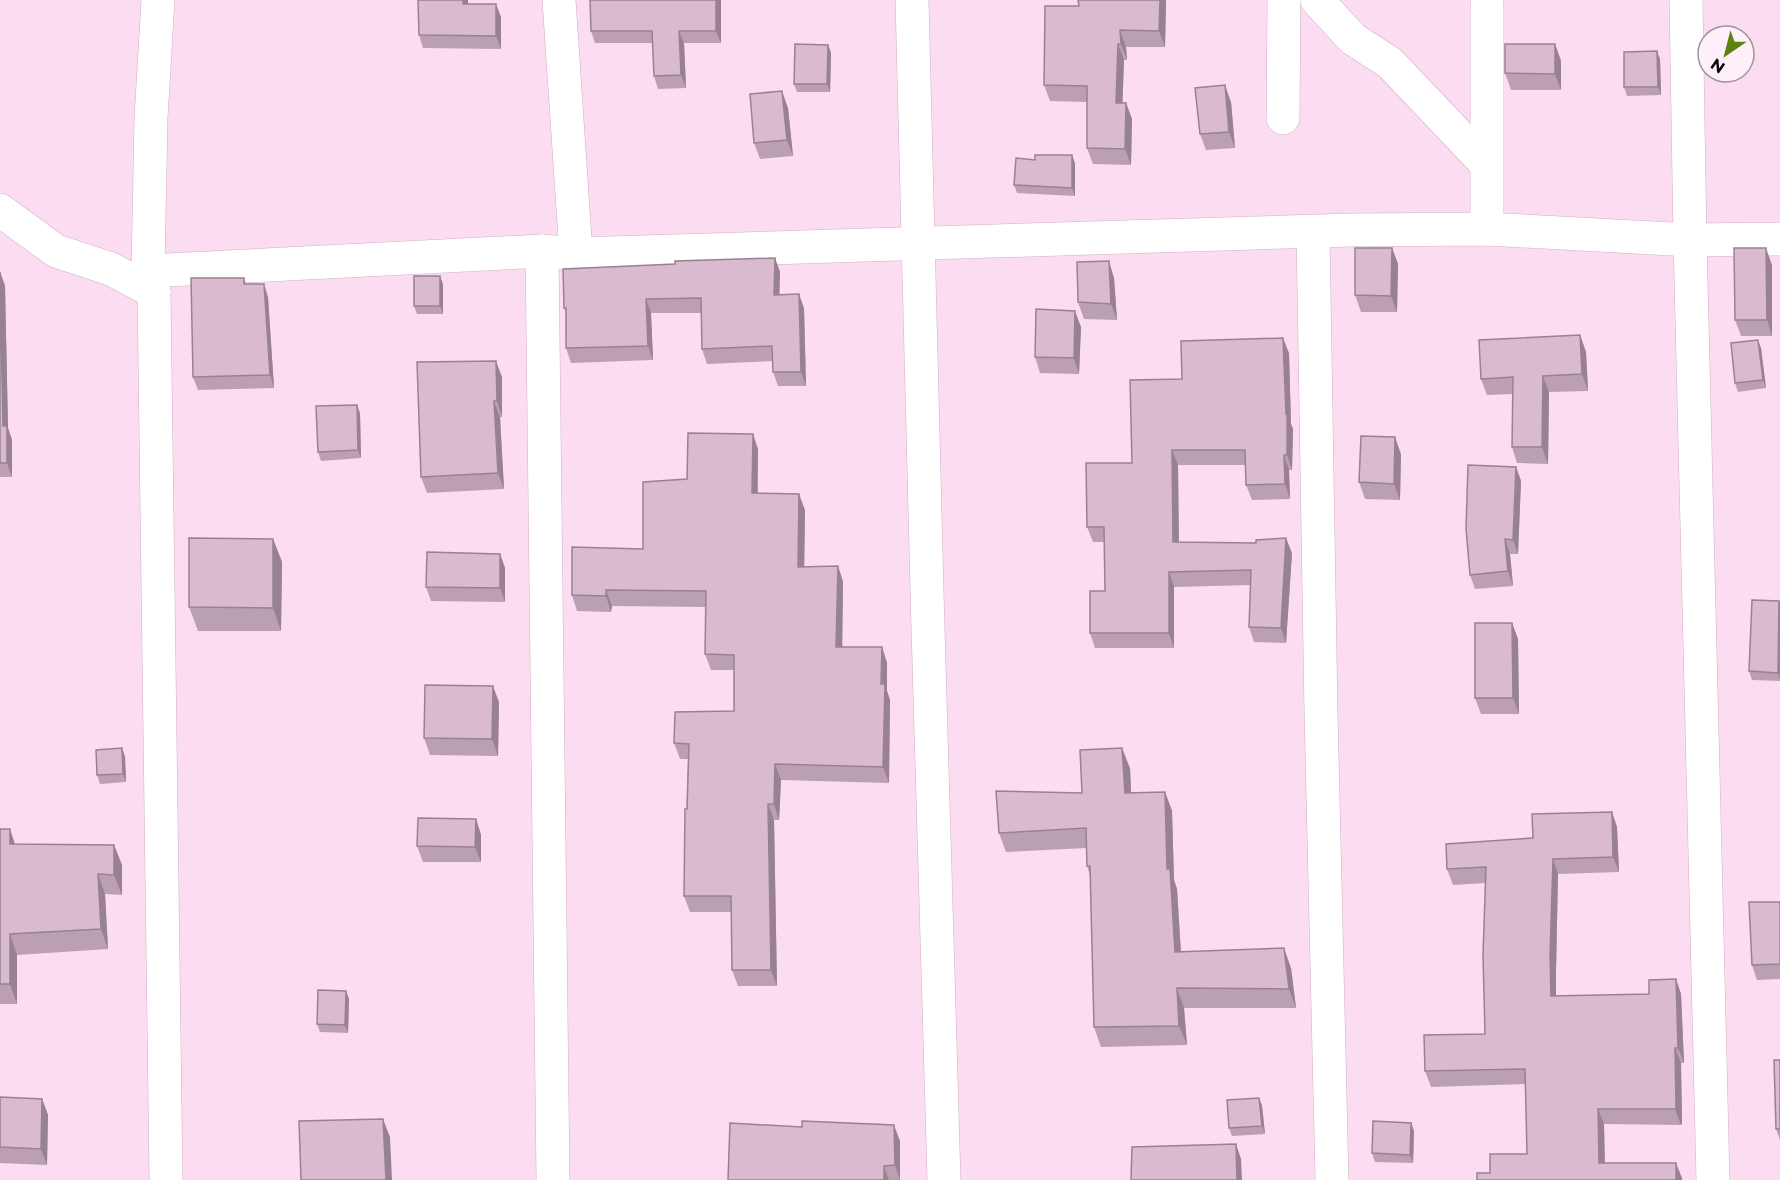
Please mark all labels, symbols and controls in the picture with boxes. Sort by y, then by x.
north arrow [1696,24,1756,84]
text: N [1707,54,1728,77]

